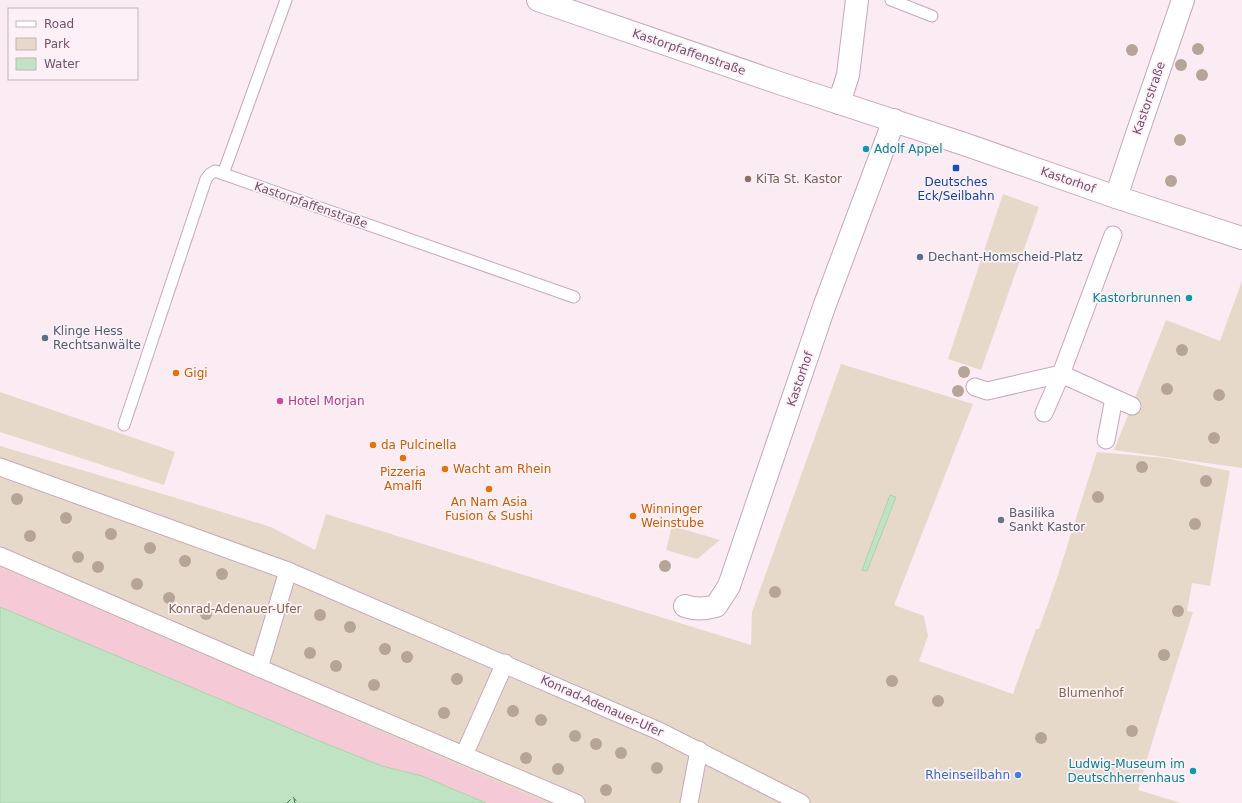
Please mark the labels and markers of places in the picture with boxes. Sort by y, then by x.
place label: Adolf Appel [874,142,943,156]
marker: Adolf Appel [861,144,871,154]
marker: Deutsches Eck/Seilbahn [951,163,961,173]
place label: KiTa St. Kastor [756,172,842,186]
marker: KiTa St. Kastor [743,174,753,184]
place label: Deutsches Eck/Seilbahn [917,175,995,203]
place label: Dechant-Homscheid-Platz [928,250,1083,264]
marker: Dechant-Homscheid-Platz [915,252,925,262]
place label: Kastorbrunnen [1092,291,1181,305]
marker: Kastorbrunnen [1184,293,1194,303]
place label: Klinge Hess Rechtsanwälte [53,324,141,352]
marker: Klinge Hess Rechtsanwälte [40,333,50,343]
place label: Gigi [184,366,208,380]
marker: Gigi [171,368,181,378]
place label: Hotel Morjan [288,394,365,408]
marker: Hotel Morjan [275,396,285,406]
place label: da Pulcinella [381,438,457,452]
marker: da Pulcinella [368,440,378,450]
marker: Pizzeria Amalfi [398,453,408,463]
place label: Wacht am Rhein [453,462,551,476]
marker: Wacht am Rhein [440,464,450,474]
place label: Pizzeria Amalfi [380,465,426,493]
marker: An Nam Asia Fusion & Sushi [484,484,494,494]
place label: An Nam Asia Fusion & Sushi [445,495,533,523]
place label: Winninger Weinstube [641,502,704,530]
place label: Basilika Sankt Kastor [1009,506,1085,534]
marker: Winninger Weinstube [628,511,638,521]
marker: Basilika Sankt Kastor [996,515,1006,525]
place label: Ludwig-Museum im Deutschherrenhaus [1067,757,1185,785]
marker: Ludwig-Museum im Deutschherrenhaus [1188,766,1198,776]
place label: Rheinseilbahn [925,768,1010,782]
marker: Rheinseilbahn [1013,770,1023,780]

